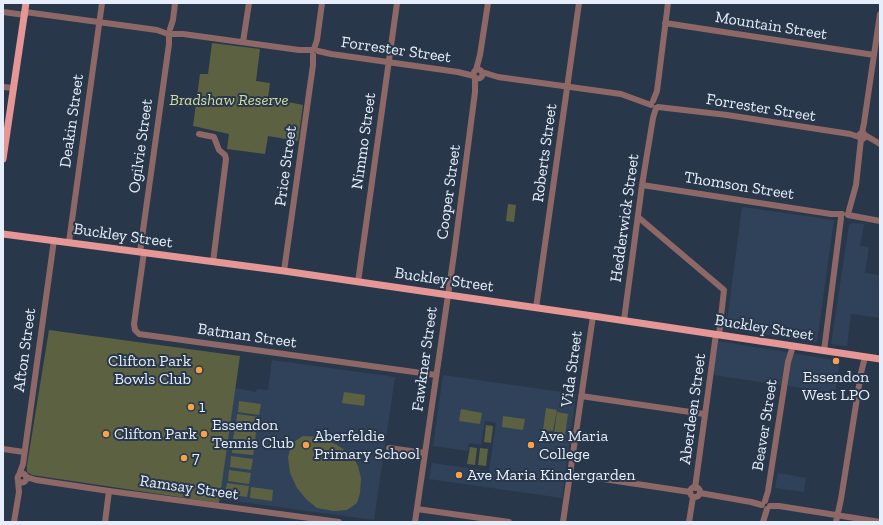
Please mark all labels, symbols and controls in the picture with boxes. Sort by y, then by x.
street label: Mountain Street [714,8,828,44]
street label: Forrester Street [340,33,452,67]
street label: Deakin Street [56,73,88,169]
park label: Bradshaw Reserve [170,90,288,110]
street label: Forrester Street [705,90,817,126]
street label: Nimmo Street [348,91,380,191]
street label: Ogilvie Street [125,98,157,194]
street label: Roberts Street [529,102,561,204]
street label: Price Street [271,125,301,207]
street label: Cooper Street [433,143,465,241]
street label: Hedderwick Street [606,153,644,283]
street label: Thomson Street [683,168,795,204]
street label: Buckley Street [72,220,174,252]
street label: Buckley Street [393,264,495,296]
street label: Fawkner Street [408,305,442,413]
street label: Afton Street [10,307,40,393]
street label: Buckley Street [713,311,815,345]
street label: Batman Street [196,320,298,352]
street label: Vida Street [557,330,587,408]
place label: Clifton Park Bowls Club [108,351,191,389]
street label: Aberdeen Street [676,352,710,466]
marker: Essendon West LPO [831,356,841,366]
marker: Clifton Park Bowls Club [194,365,204,375]
place label: Essendon West LPO [802,367,870,405]
street label: Beaver Street [748,378,782,472]
place label: 1 [199,397,205,417]
marker: 1 [186,402,196,412]
place label: Essendon Tennis Club [212,415,294,453]
place label: Clifton Park [114,424,197,444]
place label: Aberfeldie Primary School [314,426,420,464]
place label: Ave Maria College [539,426,608,464]
marker: Clifton Park [101,429,111,439]
marker: Essendon Tennis Club [199,429,209,439]
marker: Aberfeldie Primary School [301,440,311,450]
marker: Ave Maria College [526,440,536,450]
place label: 7 [192,448,200,468]
marker: 7 [179,453,189,463]
place label: Ave Maria Kindergarden [467,465,636,485]
marker: Ave Maria Kindergarden [454,470,464,480]
street label: Ramsay Street [138,472,240,504]

